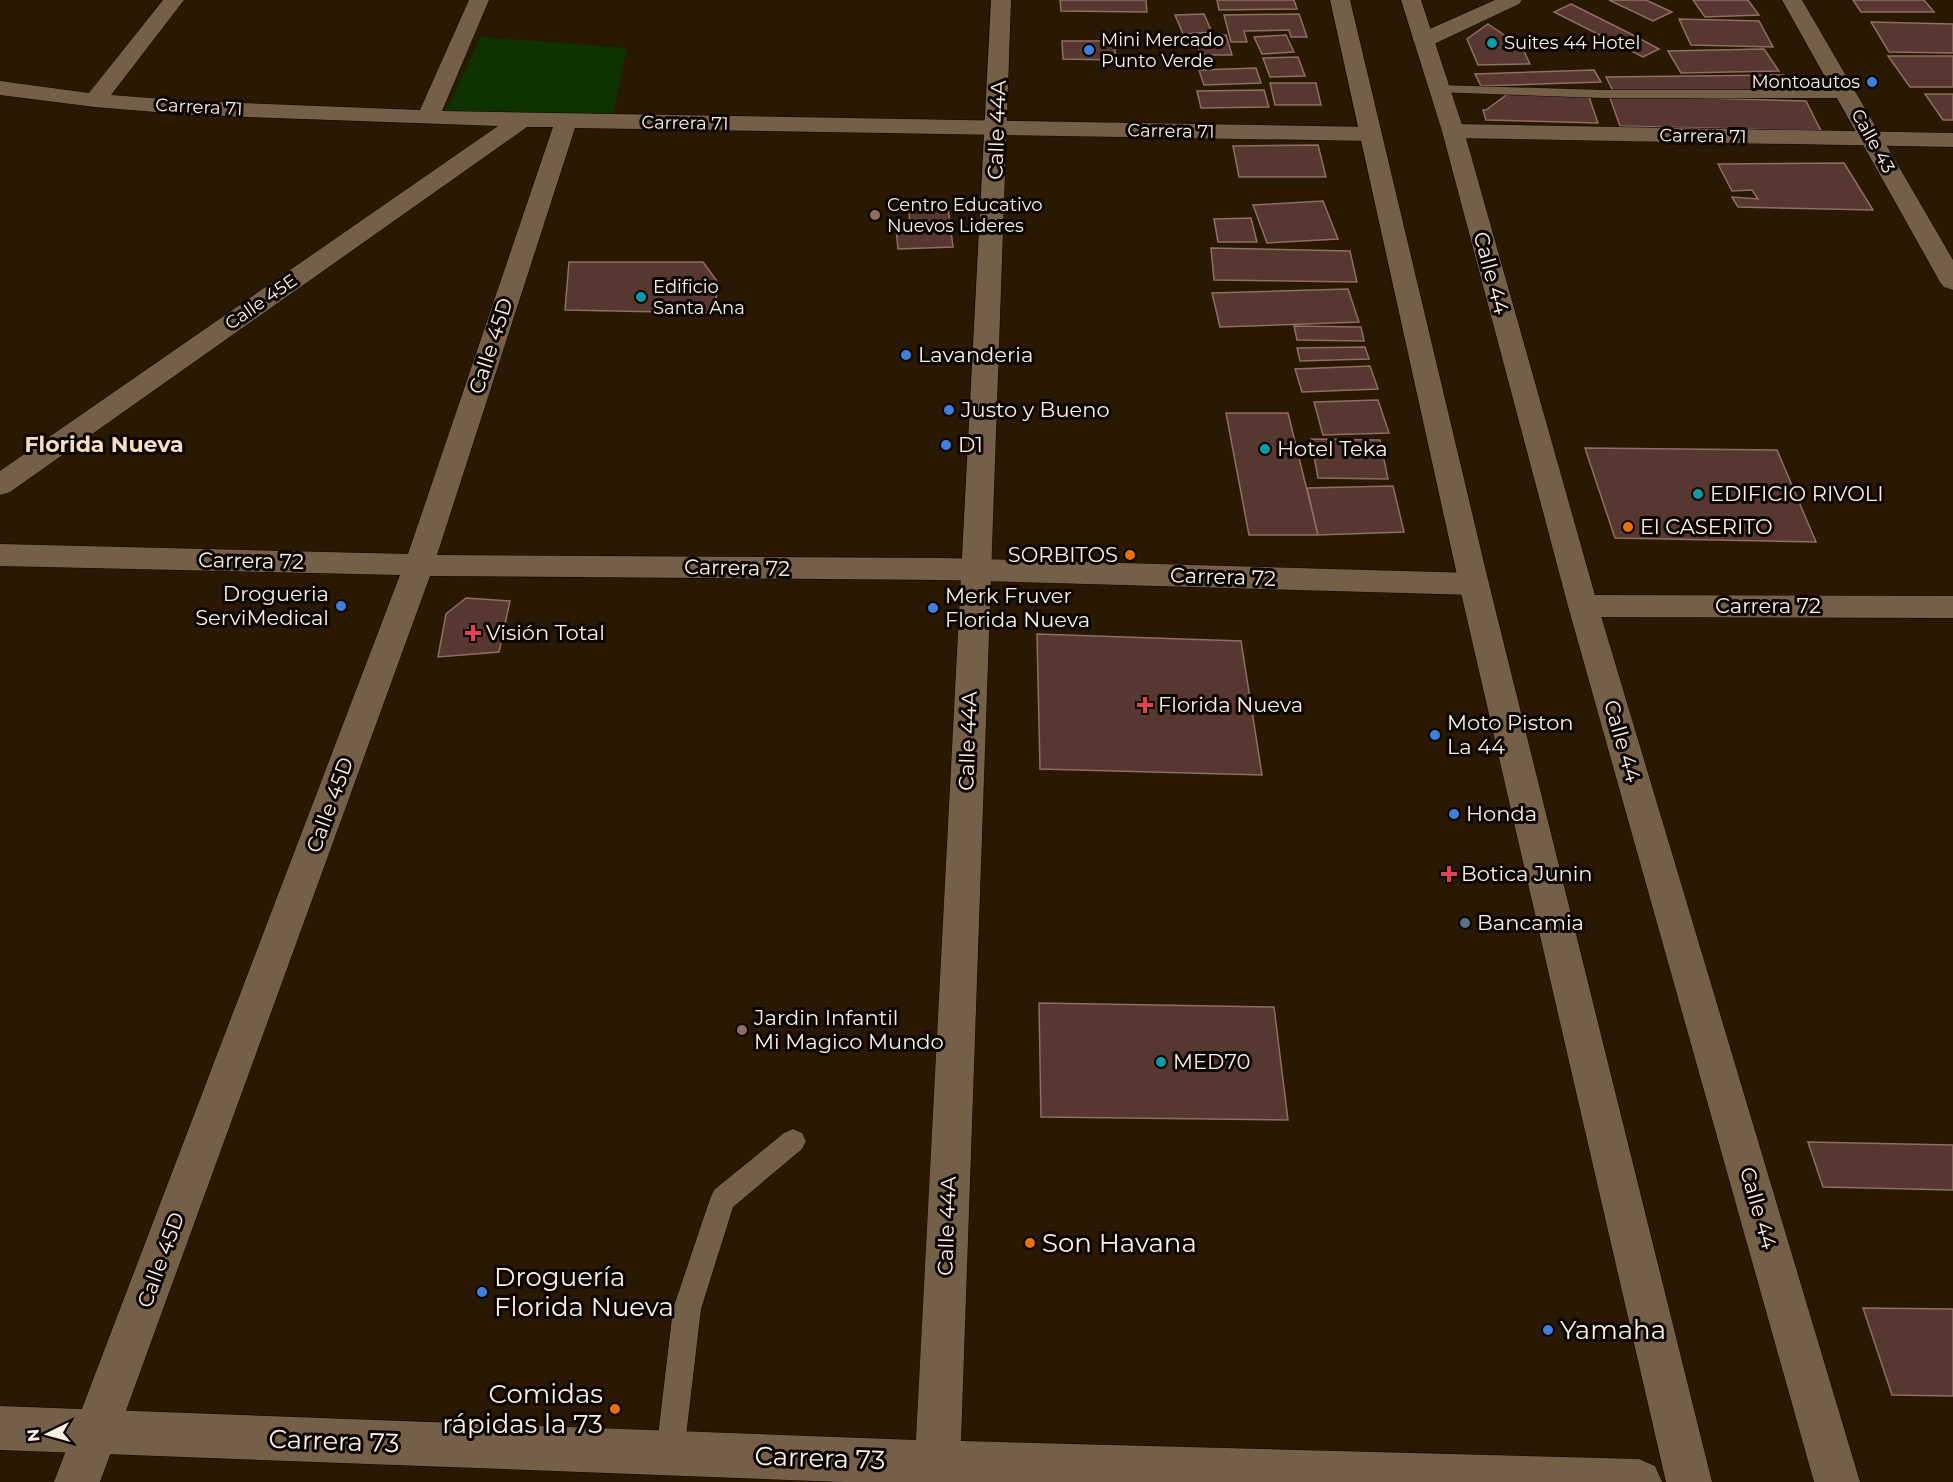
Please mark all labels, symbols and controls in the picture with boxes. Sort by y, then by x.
place label: Mini Mercado Punto Verde [1101,29,1224,72]
place label: Suites 44 Hotel [1504,32,1640,54]
marker: Suites 44 Hotel [1485,36,1499,50]
marker: Mini Mercado Punto Verde [1082,43,1096,57]
place label: Montoautos [1751,71,1860,93]
marker: Montoautos [1865,75,1879,89]
street label: Calle 44A [982,79,1011,180]
street label: Carrera 71 [155,94,243,120]
street label: Calle 43 [1846,105,1900,177]
street label: Carrera 71 [641,111,729,135]
street label: Carrera 71 [1127,119,1215,143]
street label: Carrera 71 [1659,124,1747,148]
place label: Centro Educativo Nuevos Lideres [887,194,1043,237]
marker: Centro Educativo Nuevos Lideres [868,208,882,222]
street label: Calle 44 [1468,229,1515,317]
street label: Calle 45E [221,269,301,335]
place label: Edificio Santa Ana [653,276,745,319]
marker: Edificio Santa Ana [634,290,648,304]
street label: Calle 45D [463,295,518,397]
place label: Lavanderia [918,342,1033,367]
marker: Lavanderia [899,348,913,362]
place label: Justo y Bueno [960,397,1110,422]
marker: Justo y Bueno [942,403,956,417]
district label: Florida Nueva [25,431,183,458]
place label: D1 [958,432,983,457]
place label: Hotel Teka [1277,436,1388,461]
marker: D1 [939,438,953,452]
marker: Hotel Teka [1258,442,1272,456]
place label: EDIFICIO RIVOLI [1710,481,1883,506]
marker: EDIFICIO RIVOLI [1691,487,1705,501]
place label: El CASERITO [1640,514,1773,539]
marker: El CASERITO [1621,520,1635,534]
place label: SORBITOS [1008,542,1118,567]
street label: Carrera 72 [198,547,304,574]
marker: SORBITOS [1123,548,1137,562]
street label: Carrera 72 [684,554,790,581]
street label: Carrera 72 [1170,562,1276,591]
place label: Drogueria ServiMedical [195,581,329,630]
place label: Merk Fruver Florida Nueva [945,583,1090,632]
street label: Carrera 72 [1715,593,1821,618]
marker: Drogueria ServiMedical [334,599,348,613]
marker: Merk Fruver Florida Nueva [926,601,940,615]
place label: Visión Total [486,620,605,645]
marker: Visión Total [464,624,482,642]
street label: Calle 44A [953,690,982,791]
place label: Florida Nueva [1158,692,1303,717]
marker: Florida Nueva [1136,696,1154,714]
street label: Calle 44 [1599,697,1646,785]
place label: Moto Piston La 44 [1447,710,1574,759]
marker: Moto Piston La 44 [1428,728,1442,742]
street label: Calle 45D [301,754,358,856]
place label: Honda [1466,801,1537,826]
marker: Honda [1447,807,1461,821]
place label: Botica Junin [1461,861,1593,886]
marker: Botica Junin [1442,867,1456,881]
place label: Bancamia [1477,910,1584,935]
marker: Bancamia [1458,916,1472,930]
place label: Jardin Infantil Mi Magico Mundo [753,1005,944,1054]
marker: Jardin Infantil Mi Magico Mundo [735,1023,749,1037]
place label: MED70 [1173,1049,1250,1074]
marker: MED70 [1154,1055,1168,1069]
street label: Calle 44 [1735,1164,1782,1252]
street label: Calle 44A [932,1175,961,1276]
street label: Calle 45D [132,1209,189,1311]
place label: Son Havana [1042,1227,1197,1259]
marker: Son Havana [1023,1236,1037,1250]
place label: Droguería Florida Nueva [494,1261,674,1323]
marker: Droguería Florida Nueva [475,1285,489,1299]
place label: Yamaha [1560,1314,1666,1346]
marker: Yamaha [1541,1323,1555,1337]
place label: Comidas rápidas la 73 [442,1378,603,1440]
marker: Comidas rápidas la 73 [608,1402,622,1416]
north arrow [18,1404,78,1464]
street label: Carrera 73 [268,1423,400,1459]
text: N [24,1428,44,1443]
street label: Carrera 73 [754,1440,886,1476]

